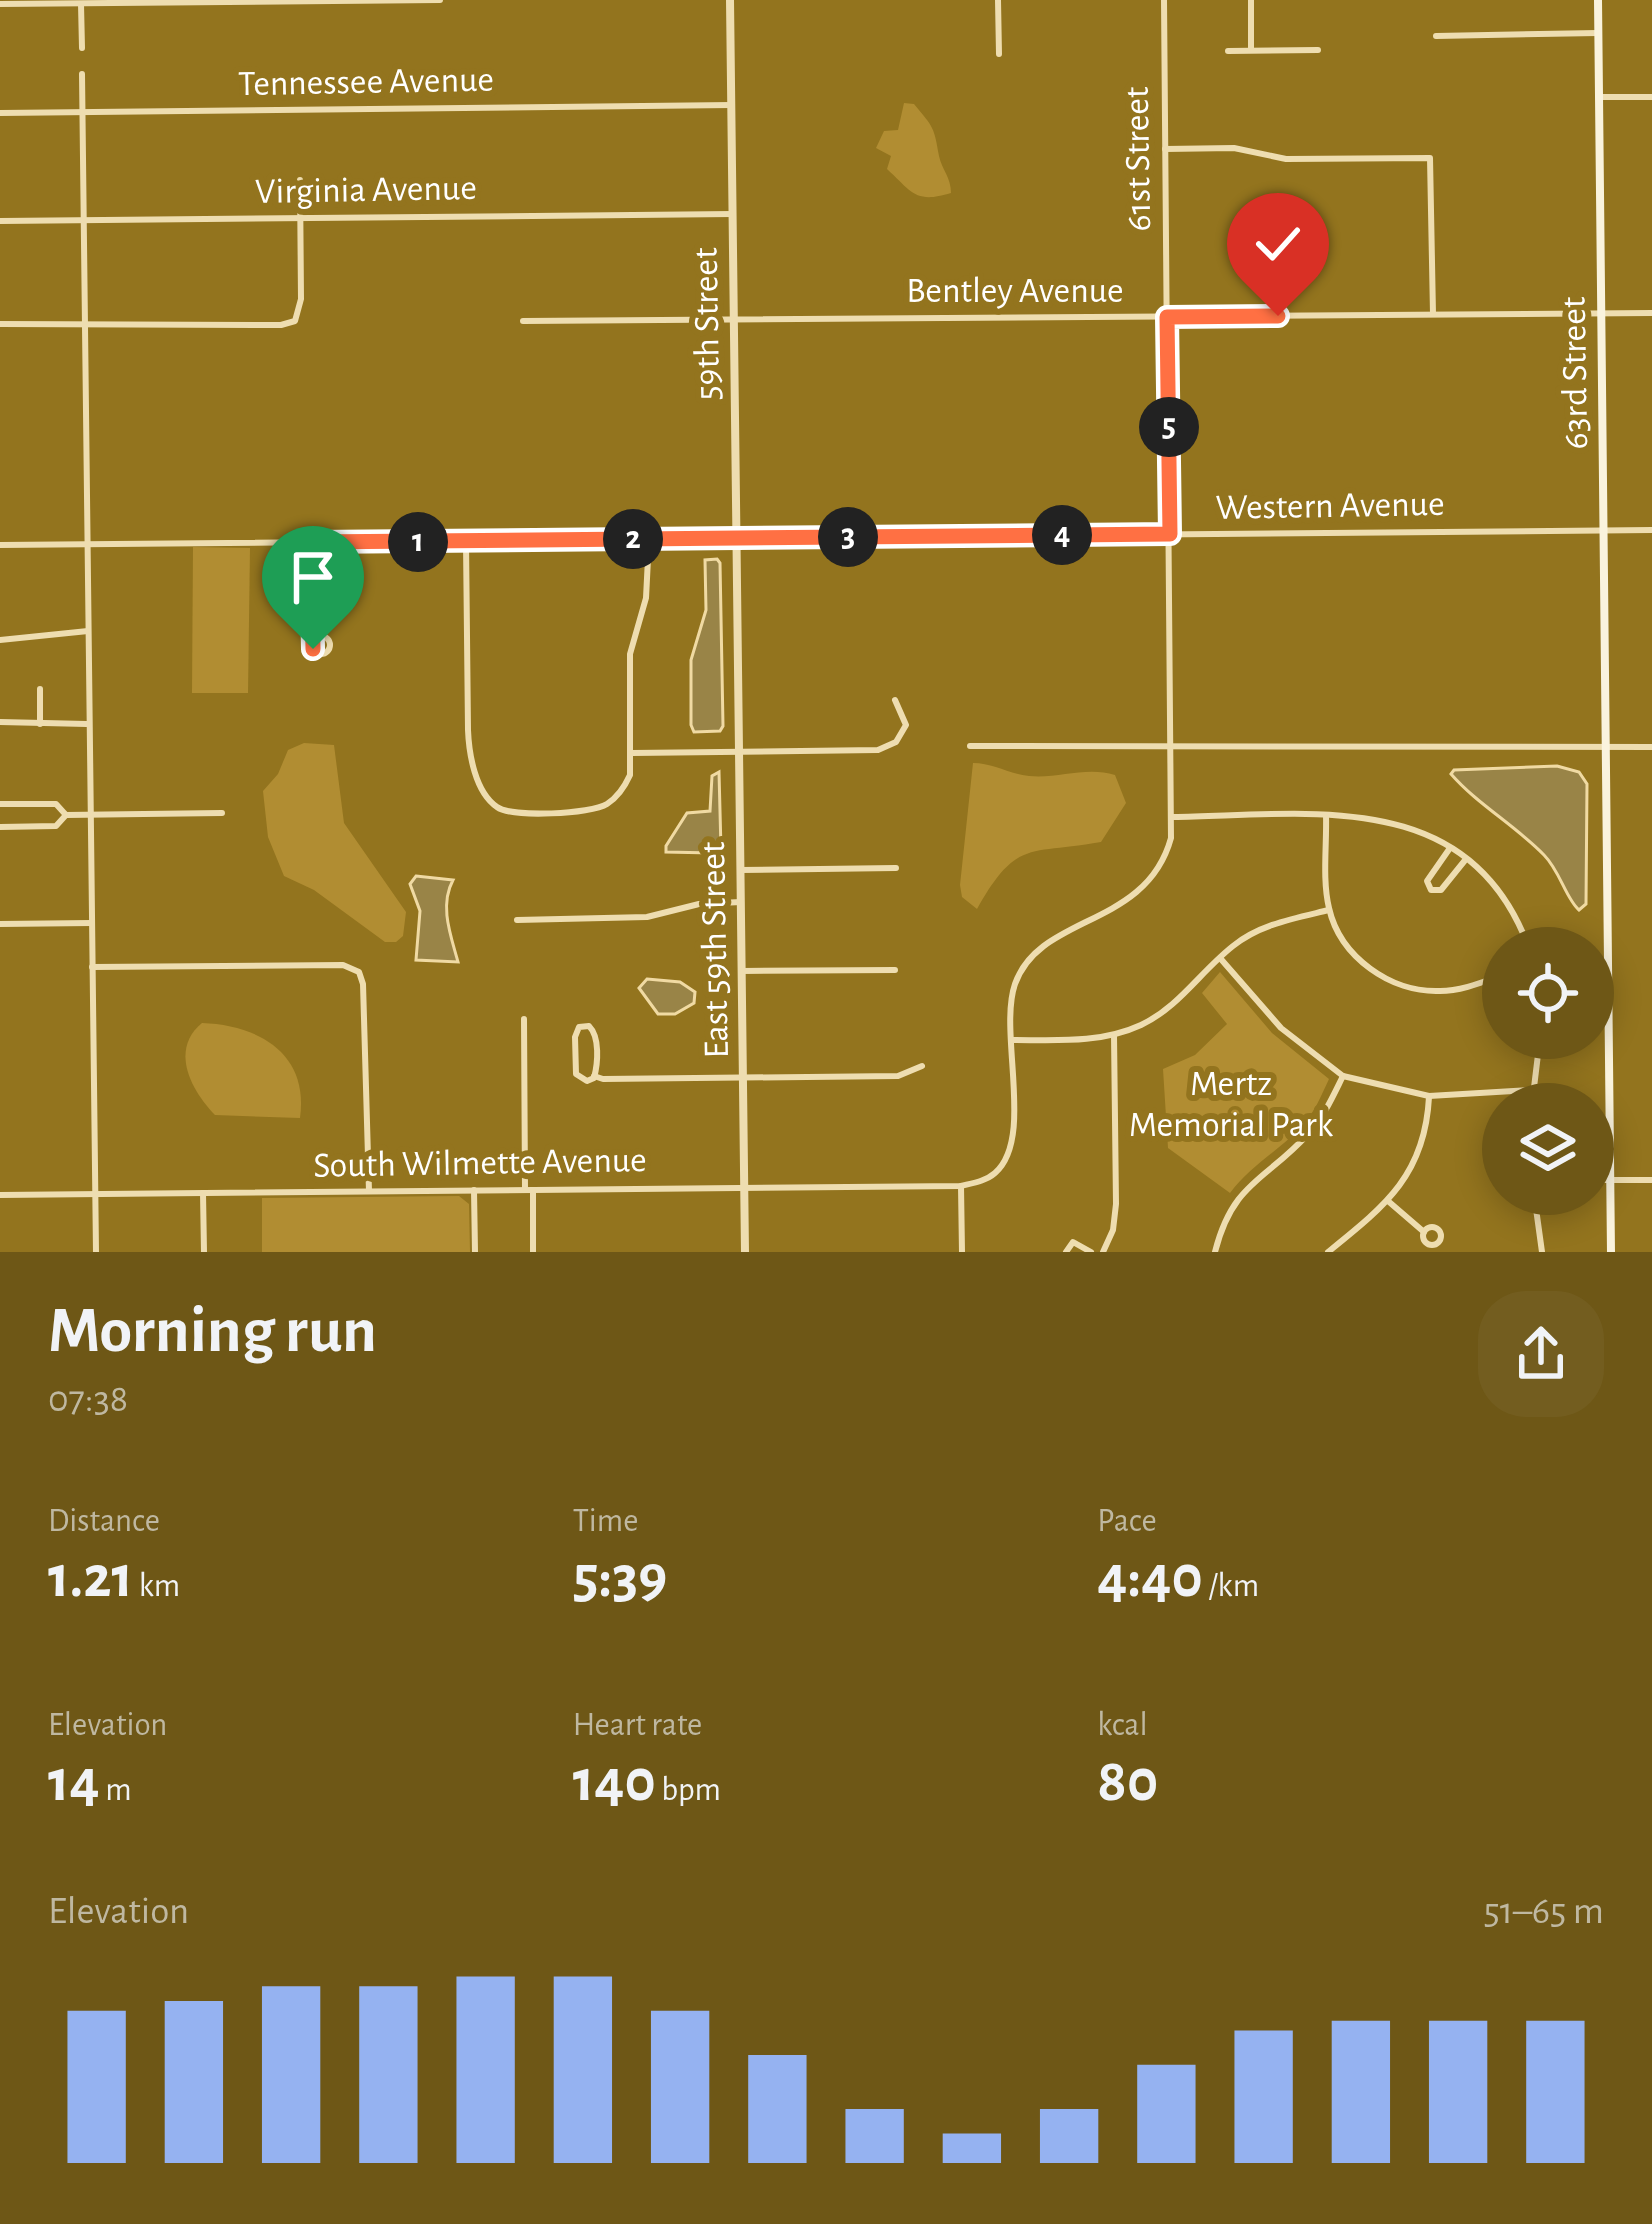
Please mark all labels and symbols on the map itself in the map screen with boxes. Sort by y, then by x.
street label: Tennessee Avenue [238,62,494,102]
street label: 61st Street [1119,86,1157,232]
street label: Virginia Avenue [255,170,477,210]
pin [1227,193,1329,316]
street label: 59th Street [688,247,726,401]
street label: Bentley Avenue [906,273,1124,309]
street label: 63rd Street [1556,296,1594,450]
pin: 5 [1139,397,1199,457]
street label: Western Avenue [1215,486,1445,526]
pin: 4 [1032,505,1092,565]
pin: 3 [818,507,878,567]
pin: 2 [603,509,663,569]
pin: 1 [388,512,448,572]
pin [262,526,364,649]
street label: East 59th Street [695,841,735,1059]
park label: Mertz Memorial Park [1129,1066,1334,1143]
street label: South Wilmette Avenue [313,1142,647,1184]

